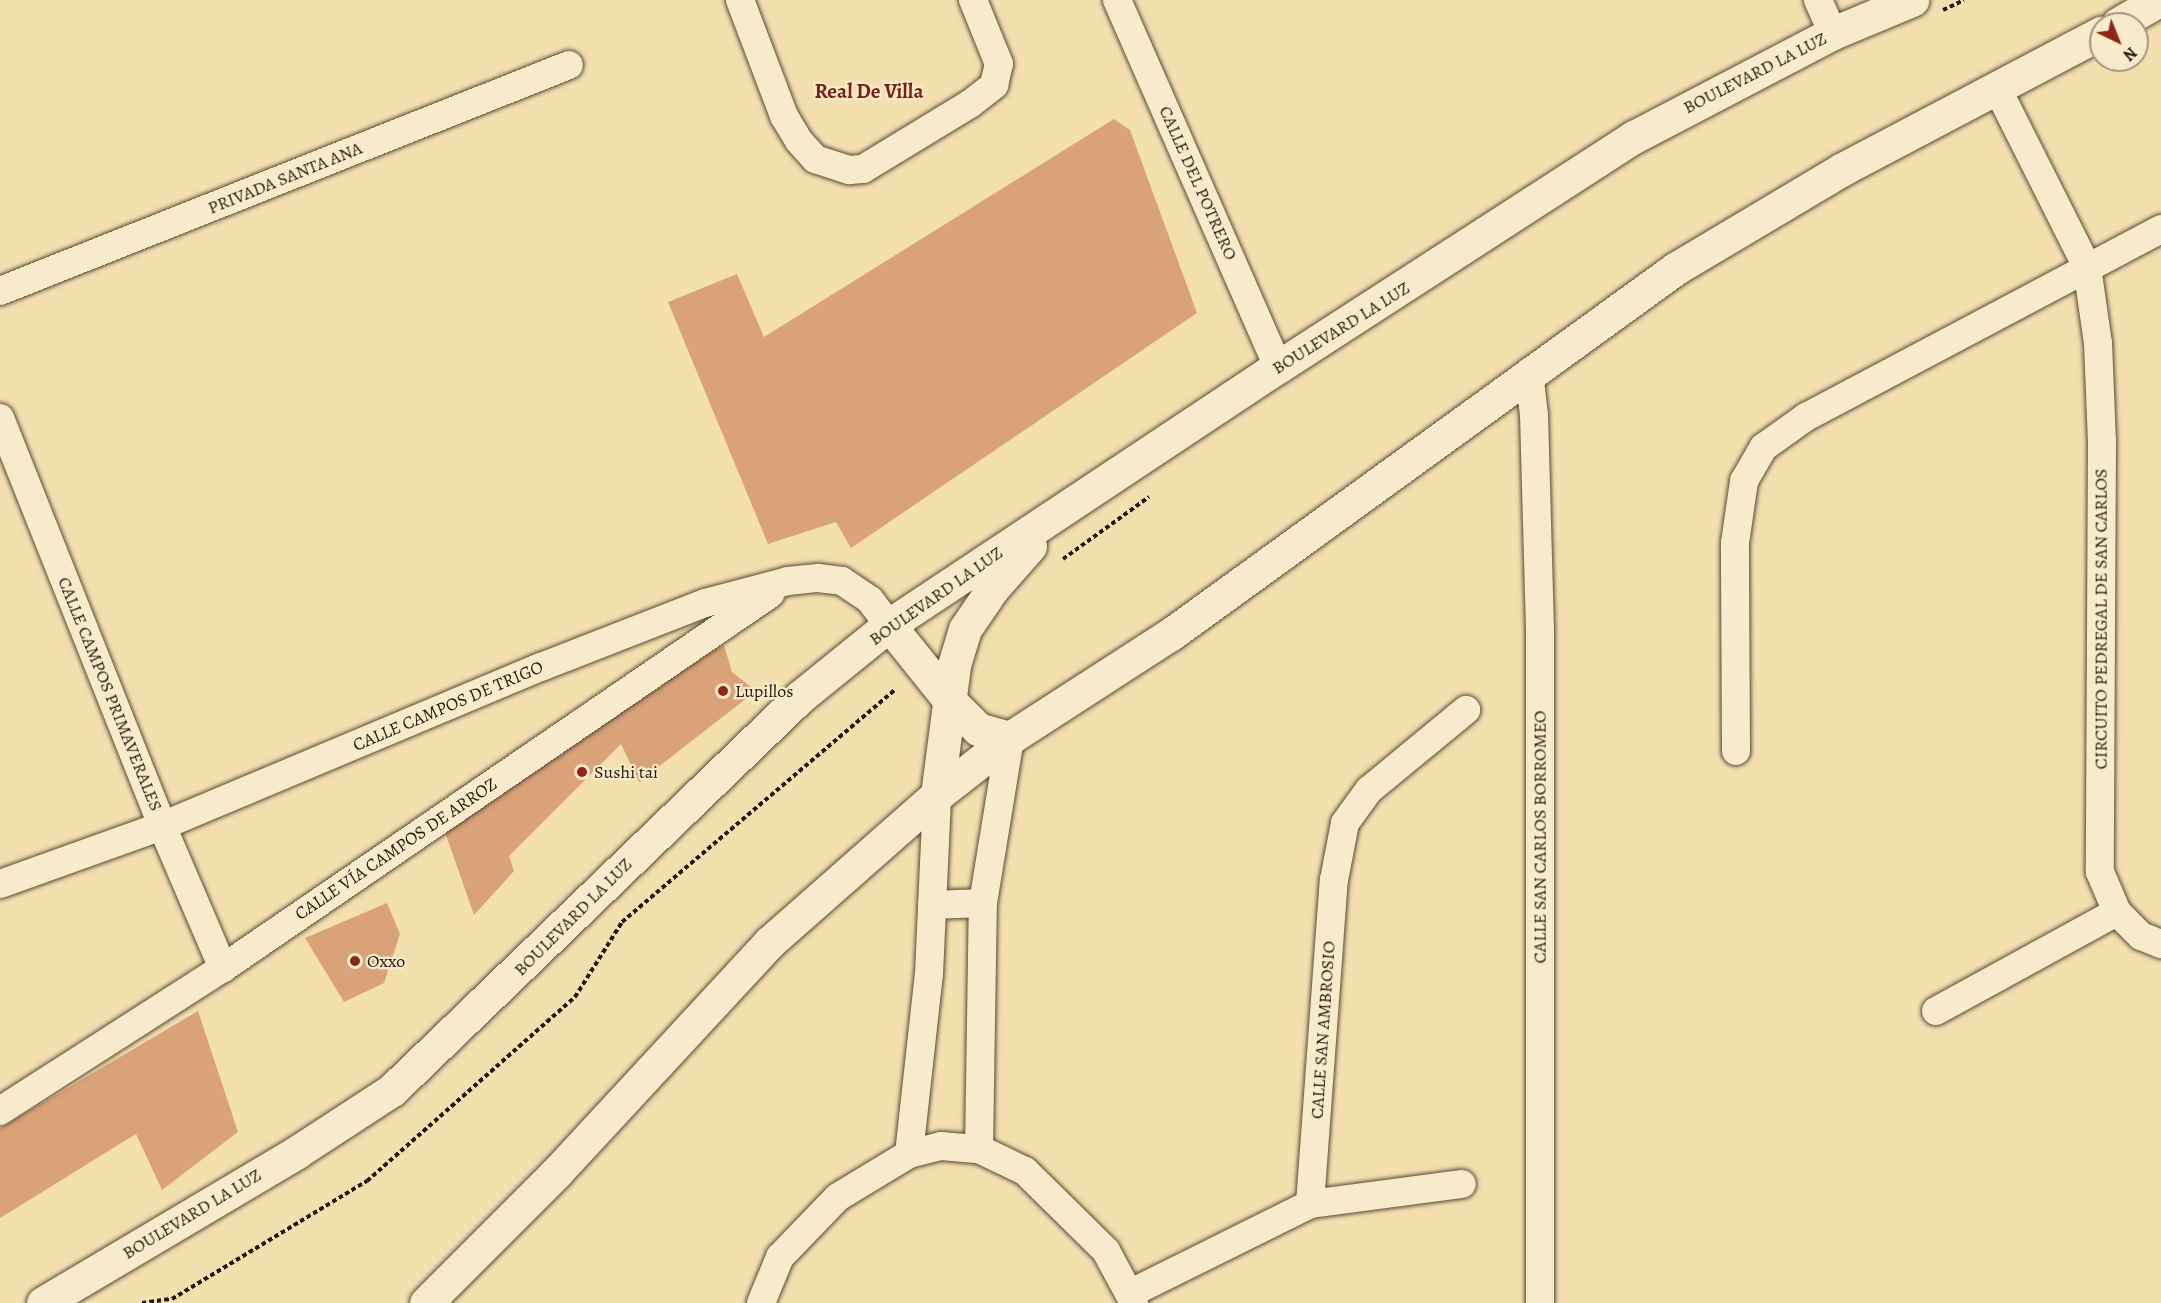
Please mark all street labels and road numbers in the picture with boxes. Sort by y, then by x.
street label: BOULEVARD LA LUZ [1680,27,1830,119]
street label: CALLE DEL POTRERO [1154,103,1242,263]
street label: PRIVADA SANTA ANA [205,137,365,219]
street label: BOULEVARD LA LUZ [1268,277,1414,379]
street label: CIRCUITO PEDREGAL DE SAN CARLOS [2090,469,2112,769]
street label: BOULEVARD LA LUZ [865,542,1007,650]
street label: CALLE CAMPOS PRIMAVERALES [53,574,167,814]
street label: CALLE CAMPOS DE TRIGO [350,656,546,756]
street label: CALLE SAN CARLOS BORROMEO [1529,711,1551,963]
street label: CALLE VÍA CAMPOS DE ARROZ [291,773,501,925]
street label: BOULEVARD LA LUZ [509,853,637,981]
street label: CALLE SAN AMBROSIO [1306,940,1340,1120]
street label: BOULEVARD LA LUZ [119,1164,265,1264]

